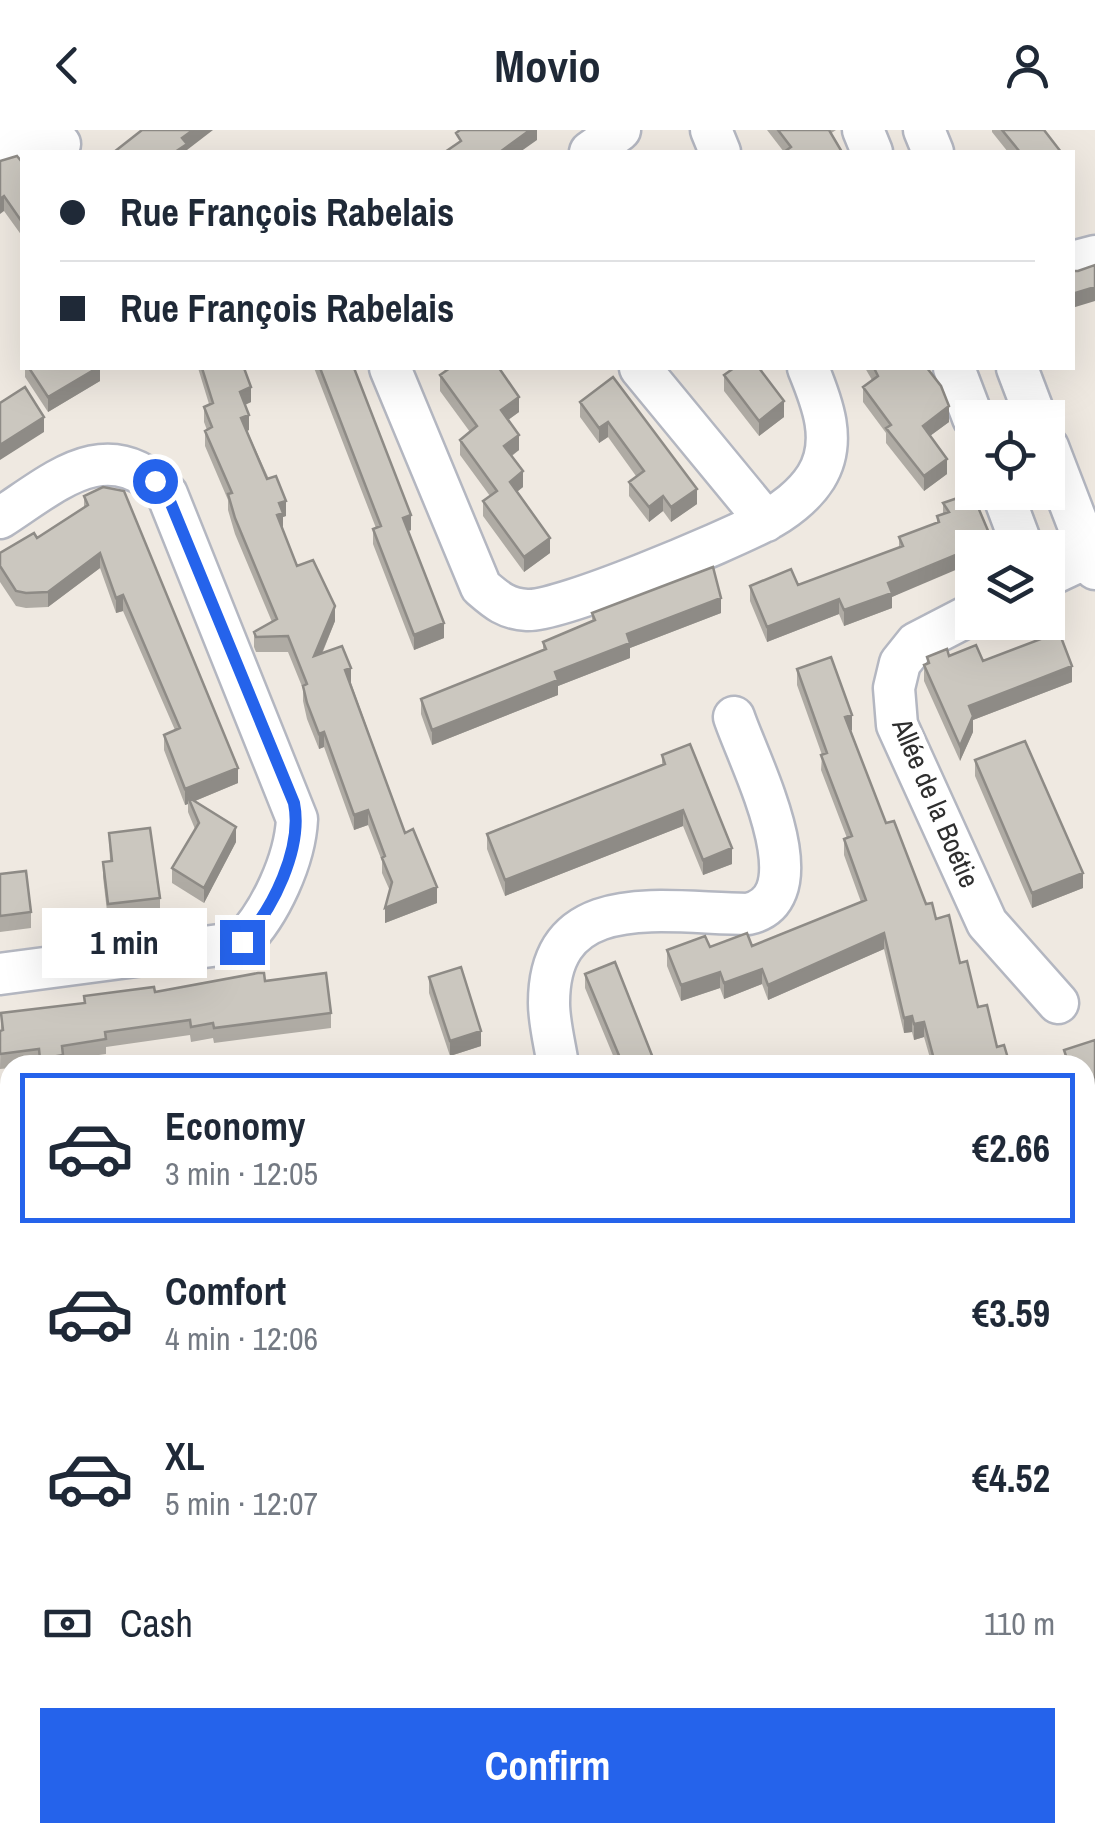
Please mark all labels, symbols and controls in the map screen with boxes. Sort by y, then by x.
text: Movio [494,35,601,96]
icon: back [40,38,95,93]
icon: person [1000,38,1055,93]
text: Rue François Rabelais [120,187,454,238]
text: Rue François Rabelais [120,283,454,334]
map controls [955,400,1065,640]
button: locate [955,400,1065,510]
route start [133,459,178,504]
button: layers [955,530,1065,640]
street label: Allée de la Boétie [883,712,989,893]
callout: 1 min [42,907,207,977]
route end [220,920,265,965]
text: 1 min [90,921,159,964]
text: Economy [165,1101,305,1152]
icon: car [45,1103,135,1193]
text: €2.66 [972,1123,1050,1174]
text: 3 min · 12:05 [165,1152,318,1195]
text: Comfort [165,1266,286,1317]
icon: car [45,1268,135,1358]
text: €3.59 [972,1288,1050,1339]
text: 4 min · 12:06 [165,1317,318,1360]
text: XL [165,1431,205,1482]
icon: car [45,1433,135,1523]
text: €4.52 [972,1453,1050,1504]
text: 5 min · 12:07 [165,1482,318,1525]
icon: cash [40,1596,95,1651]
text: Cash [120,1598,193,1649]
text: 110 m [984,1602,1055,1645]
button: Confirm [40,1708,1055,1823]

